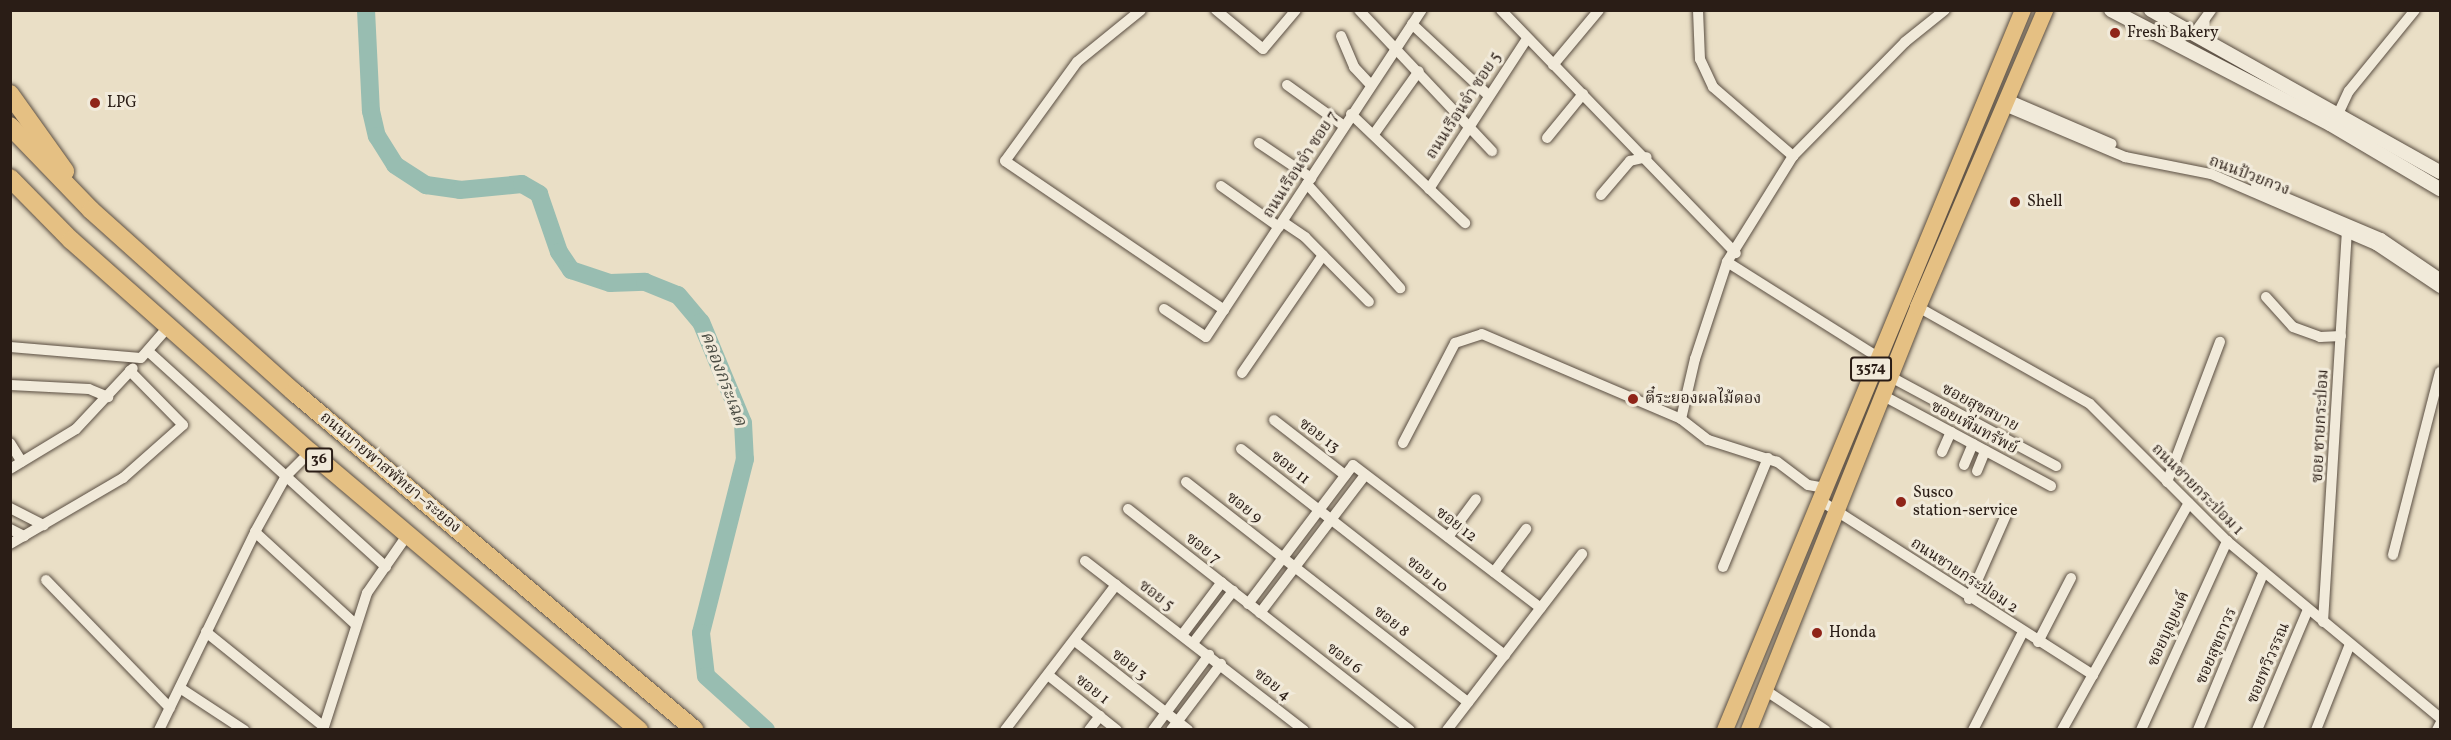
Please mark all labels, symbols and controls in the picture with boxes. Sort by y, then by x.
place label: Fresh Bakery [2127,23,2219,43]
marker: Fresh Bakery [2108,26,2122,40]
street label: ถนนเรือนจำ ซอย 5 [1422,49,1506,163]
place label: LPG [107,93,137,113]
marker: LPG [88,96,102,110]
street label: ถนนเรือนจำ ซอย 7 [1259,108,1343,222]
street label: ถนนป้วยกวง [2206,152,2292,200]
place label: Shell [2027,192,2063,212]
marker: Shell [2008,195,2022,209]
water label: คลองกระเฉด [694,329,750,429]
road number: 3574 [1850,357,1892,381]
street label: ซอย ชายกระป่อม [2308,369,2334,483]
street label: ซอยสุขสบาย [1938,380,2022,436]
place label: ตี๋ระยองผลไม้ดอง [1645,389,1761,409]
marker: ตี๋ระยองผลไม้ดอง [1626,392,1640,406]
street label: ซอยเพิ่มทรัพย์ [1927,397,2021,459]
street label: ถนนบายพาสพัทยา–ระยอง [315,408,465,538]
street label: ซอย 13 [1295,414,1343,458]
street label: ถนนชายกระป่อม 1 [2147,440,2247,540]
street label: ซอย 11 [1267,447,1313,489]
road number: 36 [304,448,334,472]
place label: Susco station-service [1913,483,2018,521]
street label: ซอย 9 [1222,488,1266,528]
marker: Susco station-service [1894,495,1908,509]
street label: ซอย 12 [1432,503,1480,547]
street label: ซอย 7 [1182,529,1224,569]
street label: ถนนชายกระป่อม 2 [1906,534,2022,618]
street label: ซอย 10 [1402,553,1452,597]
street label: ซอย 5 [1134,576,1178,616]
street label: ซอยบุญยงค์ [2144,588,2194,670]
street label: ซอย 8 [1369,602,1413,642]
street label: ซอยสุขถาวร [2192,605,2242,687]
street label: ซอยทวีวรรณ [2243,620,2295,706]
place label: Honda [1829,623,1876,643]
marker: Honda [1810,626,1824,640]
street label: ซอย 6 [1322,639,1366,679]
street label: ซอย 3 [1107,645,1151,685]
street label: ซอย 4 [1250,665,1294,705]
street label: ซอย 1 [1071,671,1113,709]

